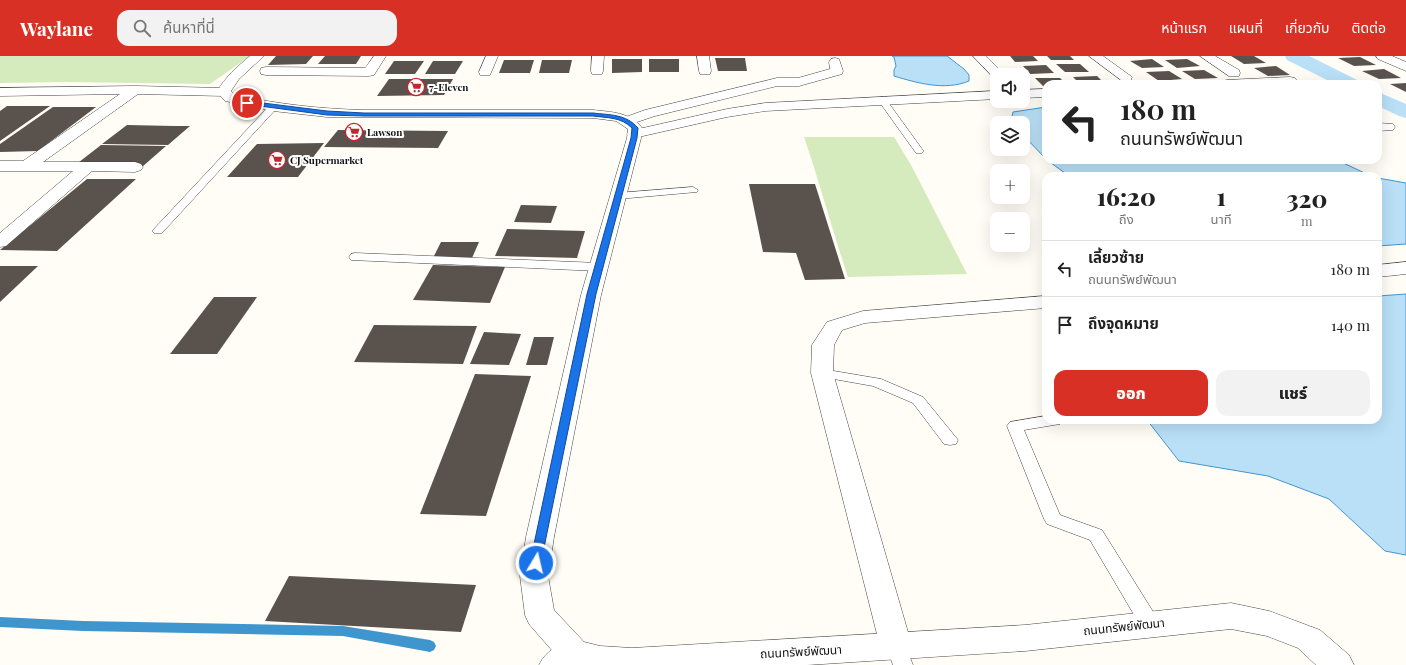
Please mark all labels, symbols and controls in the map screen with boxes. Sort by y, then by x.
search box [117,10,397,46]
text: Waylane [20,15,93,41]
icon: search [131,17,153,39]
text: ค้นหาที่นี่ [163,17,215,37]
text: หน้าแรก [1161,18,1207,37]
text: แผนที่ [1229,18,1263,37]
text: เกี่ยวกับ [1285,18,1330,37]
text: ติดต่อ [1352,18,1386,37]
map controls [990,68,1030,252]
button: sound [990,68,1030,108]
supermarket icon: 7-Eleven [406,77,426,97]
place label: 7-Eleven [429,80,469,94]
pin [230,86,264,120]
text: 180 m [1120,90,1196,127]
icon: arrive [236,92,258,114]
icon: left [1054,96,1106,148]
button: layers [990,116,1030,156]
supermarket icon: Lawson [344,122,364,142]
place label: Lawson [367,125,403,139]
text: ถนนทรัพย์พัฒนา [1120,126,1243,150]
supermarket icon: CJ Supermarket [267,150,287,170]
place label: CJ Supermarket [290,153,364,167]
button: + [990,164,1030,204]
text: 16:20 [1097,180,1156,212]
text: 1 [1216,180,1226,212]
text: 320 [1286,182,1327,214]
text: ถึง [1119,210,1134,227]
text: นาที [1211,210,1232,227]
button: − [990,212,1030,252]
text: m [1301,212,1313,229]
text: เลี้ยวซ้าย [1088,247,1144,267]
icon: left [1054,258,1076,280]
text: 180 m [1331,259,1370,279]
text: ถนนทรัพย์พัฒนา [1088,270,1177,287]
text: ถึงจุดหมาย [1088,313,1159,333]
icon: arrive [1054,314,1076,336]
text: 140 m [1331,315,1370,335]
button: ออก [1054,370,1208,416]
button: แชร์ [1216,370,1370,416]
position arrow [515,542,557,584]
street label: ถนนทรัพย์พัฒนา [1082,614,1165,638]
street label: ถนนทรัพย์พัฒนา [760,641,842,661]

